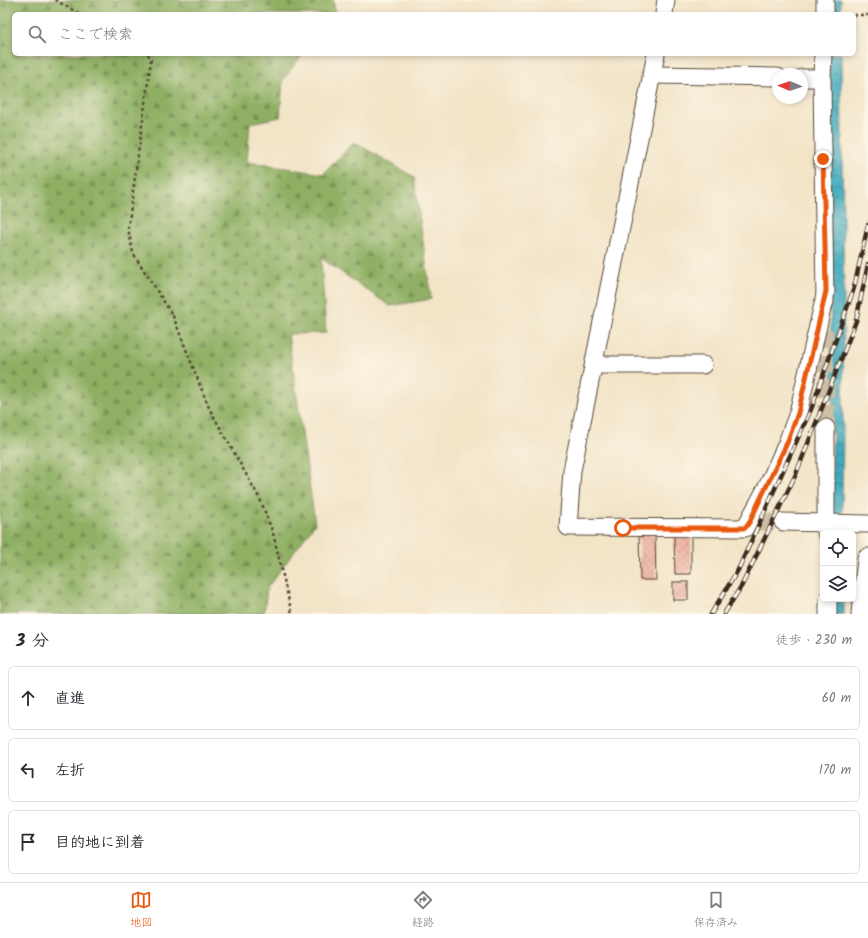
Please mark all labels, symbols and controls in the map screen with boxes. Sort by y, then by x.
search box [12,12,856,56]
icon: search [26,23,48,45]
text: ここで検索 [58,23,133,47]
north arrow [772,68,808,104]
route end [814,150,832,168]
route start [614,519,632,537]
map controls [820,530,856,602]
button: locate [820,530,856,566]
button: layers [820,566,856,602]
text: 3 分 [16,628,49,655]
text: 徒歩 · 230 m [775,630,852,651]
icon: ahead [17,687,39,709]
text: 直進 [55,687,85,711]
text: 60 m [822,688,851,709]
icon: left [17,759,39,781]
text: 左折 [55,759,85,783]
text: 170 m [819,760,851,781]
icon: arrive [17,831,39,853]
text: 目的地に到着 [55,831,145,855]
tab: 地図 [130,889,152,932]
tab: 経路 [412,889,434,932]
tab: 保存済み [694,889,738,932]

